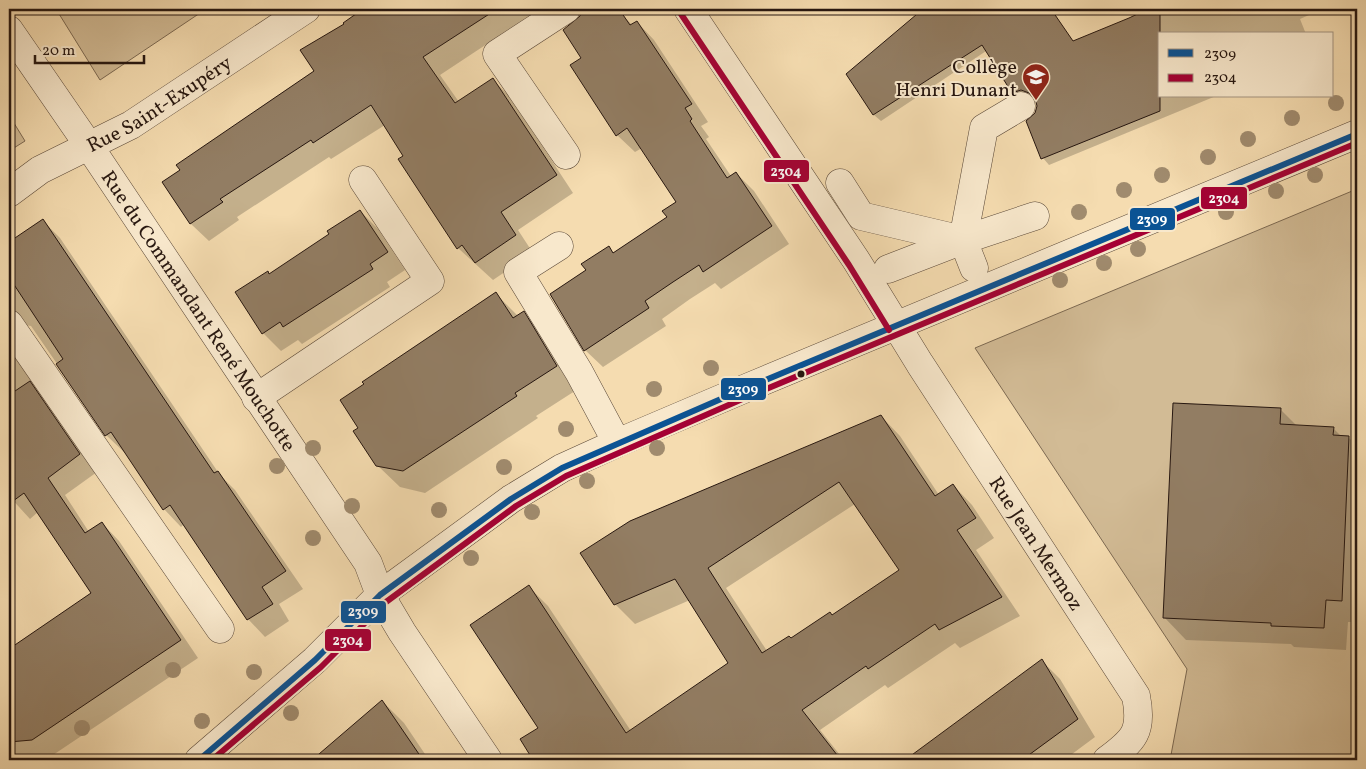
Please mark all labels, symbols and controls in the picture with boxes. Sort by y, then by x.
scale bar [35,32,144,64]
legend [1158,32,1334,98]
text: 20 m [42,41,75,62]
text: 2309 [1204,44,1236,65]
street label: Rue Saint-Exupéry [83,50,238,161]
place label: Collège Henri Dunant [895,54,1017,105]
school or university icon: Collège Henri Dunant [1021,62,1051,101]
text: 2304 [1204,68,1237,89]
line badge: 2304 [763,159,810,183]
text: 2304 [771,163,802,182]
street label: Rue du Commandant René Mouchotte [93,166,302,458]
line badge: 2304 [1200,186,1248,210]
text: 2304 [1209,190,1240,209]
line badge: 2309 [1129,207,1176,231]
text: 2309 [1137,211,1167,230]
unlabelled marker [796,369,806,379]
line badge: 2309 [720,377,767,401]
text: 2309 [728,381,758,400]
street label: Rue Jean Mermoz [981,472,1089,617]
line badge: 2309 [340,600,387,624]
text: 2309 [348,603,378,622]
line badge: 2304 [324,628,372,652]
text: 2304 [333,632,364,651]

